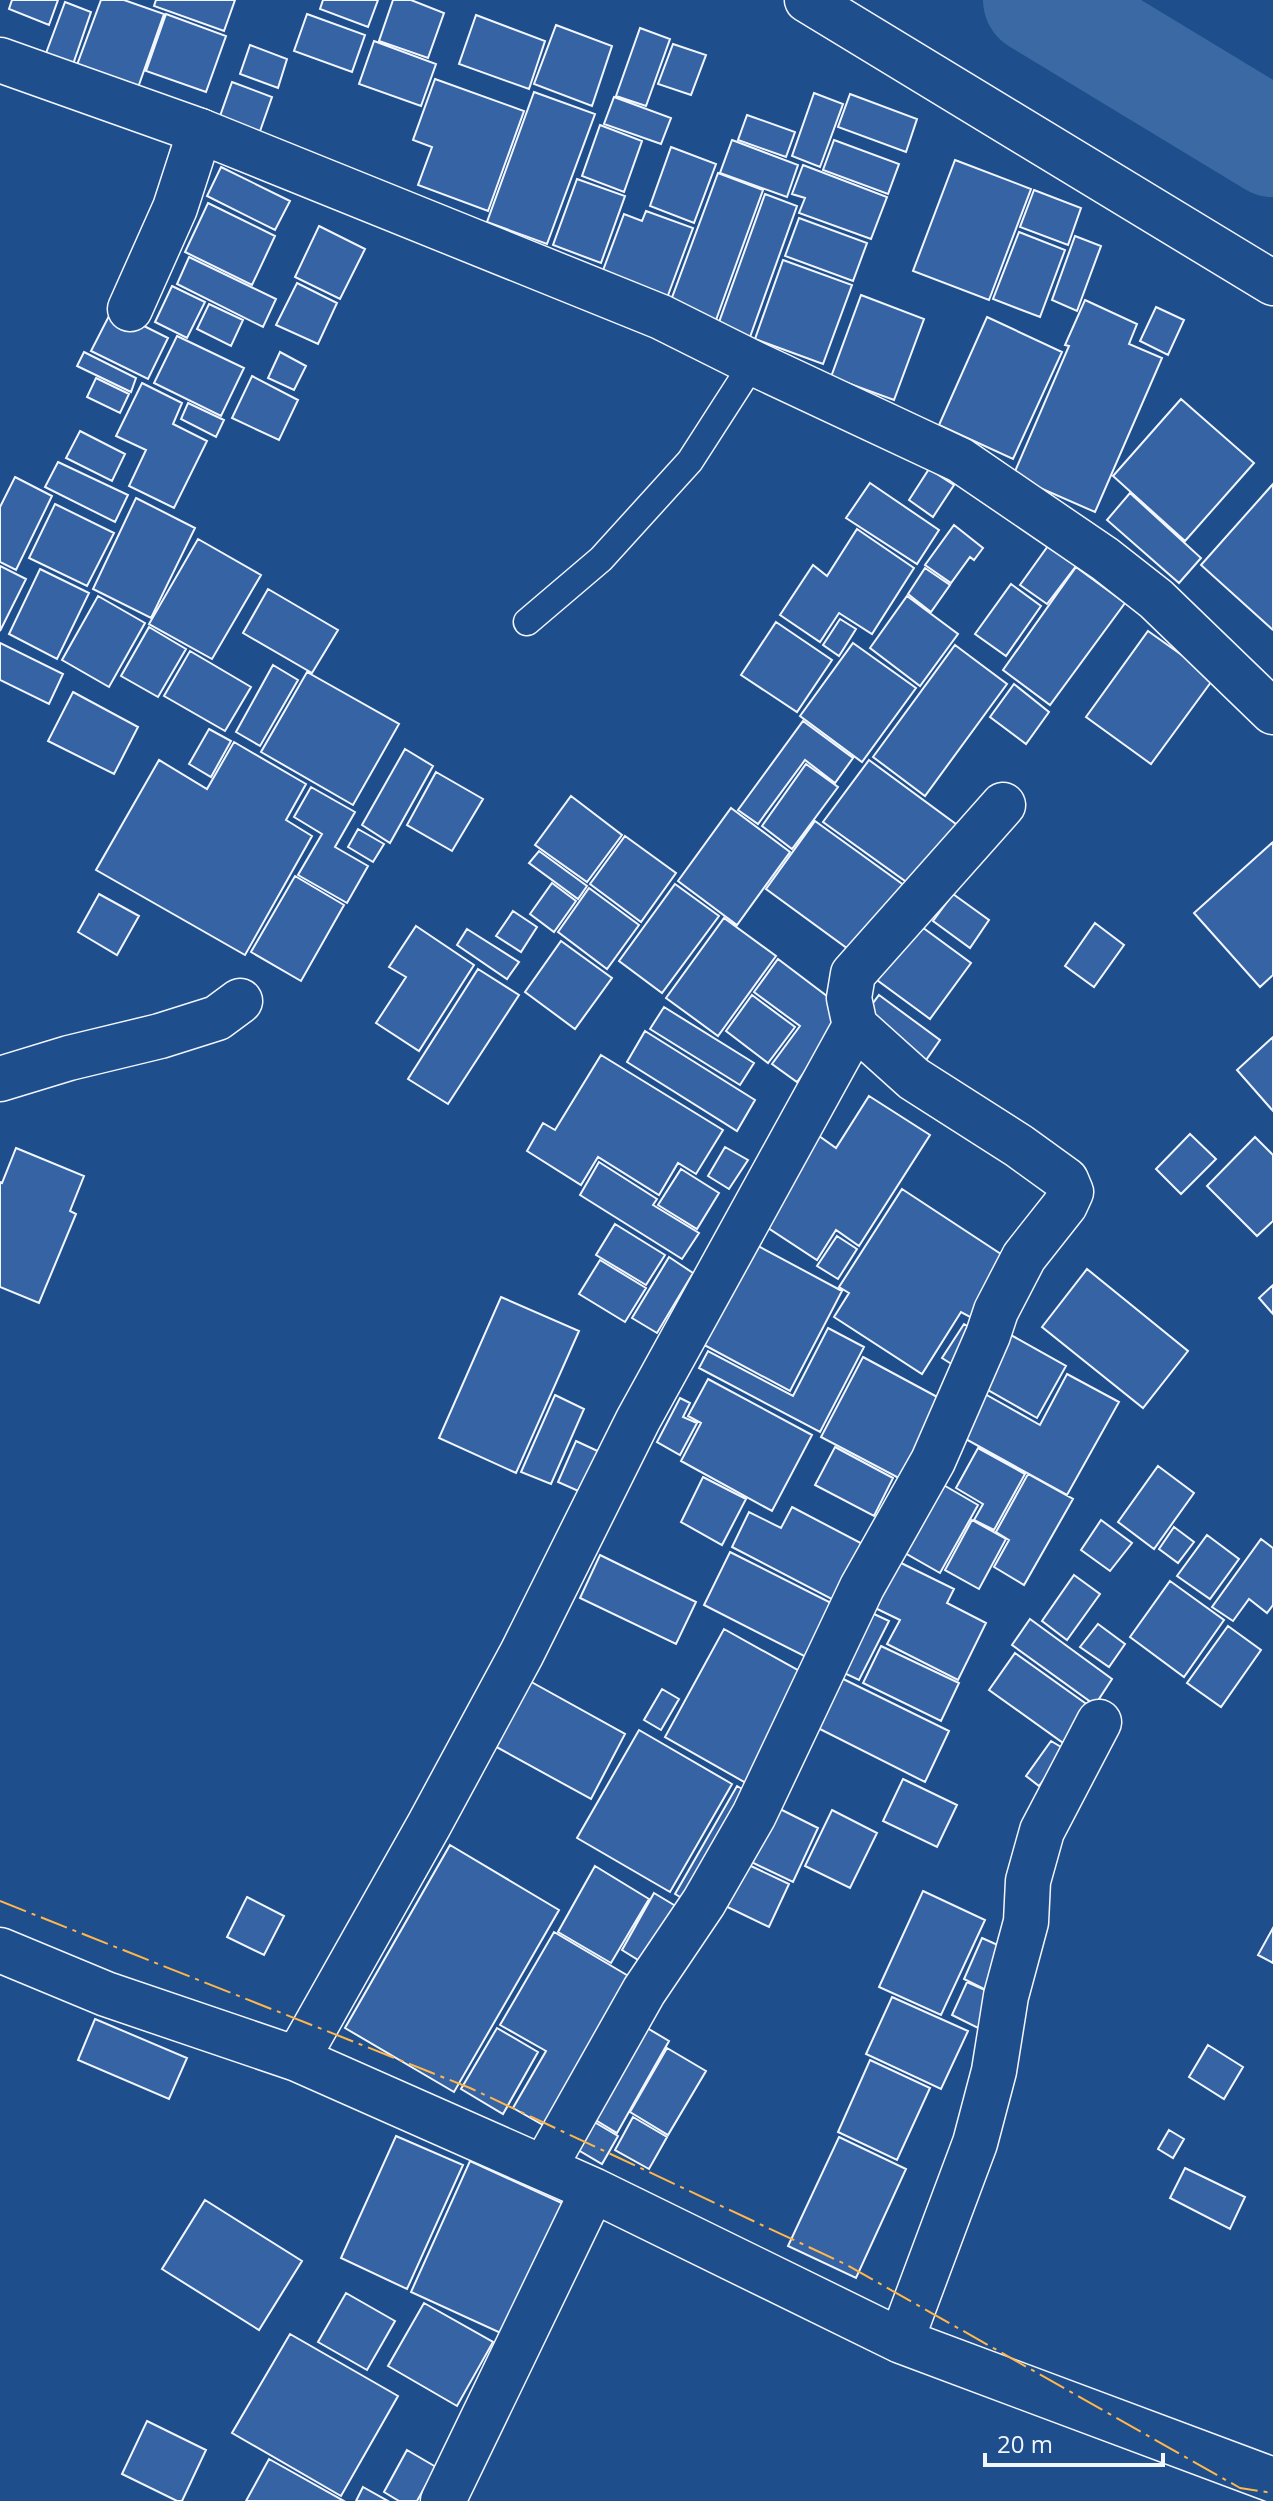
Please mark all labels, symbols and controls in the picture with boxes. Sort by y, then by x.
scale bar [985,2417,1163,2467]
text: 20 m [997,2427,1053,2460]

